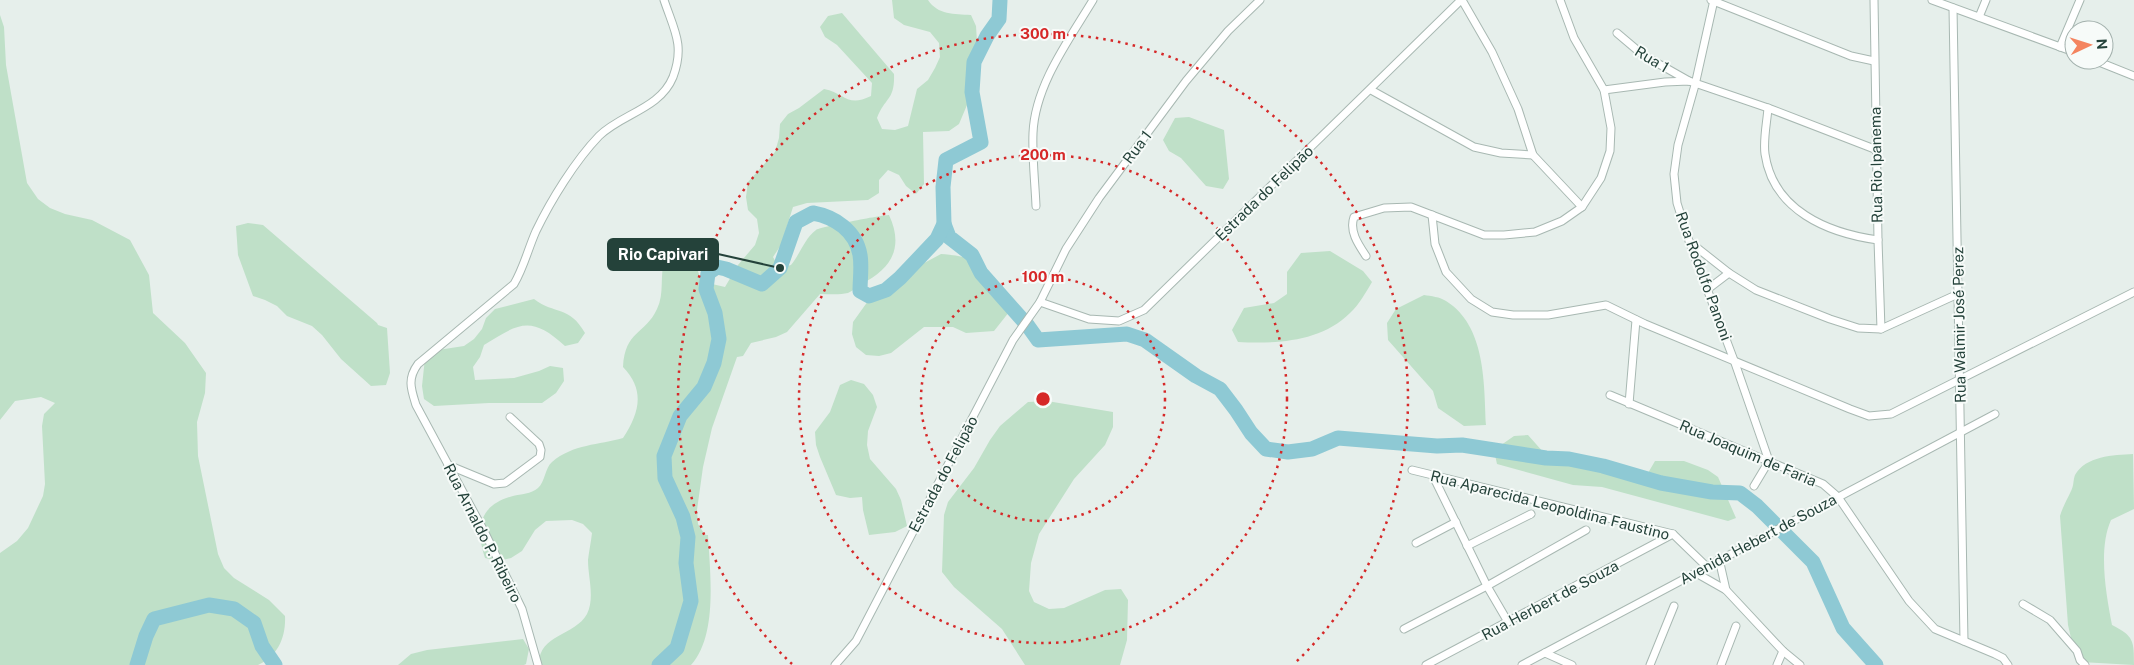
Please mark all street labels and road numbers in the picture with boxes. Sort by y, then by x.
street label: Rua 1 [1632,42,1672,76]
street label: Rua Rio Ipanema [1866,107,1886,223]
street label: Rua 1 [1119,127,1155,167]
street label: Estrada do Felipão [1212,142,1316,244]
street label: Rua Rodolfo Panoni [1673,209,1735,343]
street label: Rua Walmir José Perez [1949,247,1969,403]
street label: Estrada do Felipão [905,413,981,535]
street label: Rua Joaquim de Faria [1677,416,1819,490]
street label: Rua Arnaldo P. Ribeiro [441,461,525,605]
street label: Rua Aparecida Leopoldina Faustino [1429,467,1671,543]
street label: Avenida Hebert de Souza [1677,490,1839,588]
street label: Rua Herbert de Souza [1479,557,1621,643]

